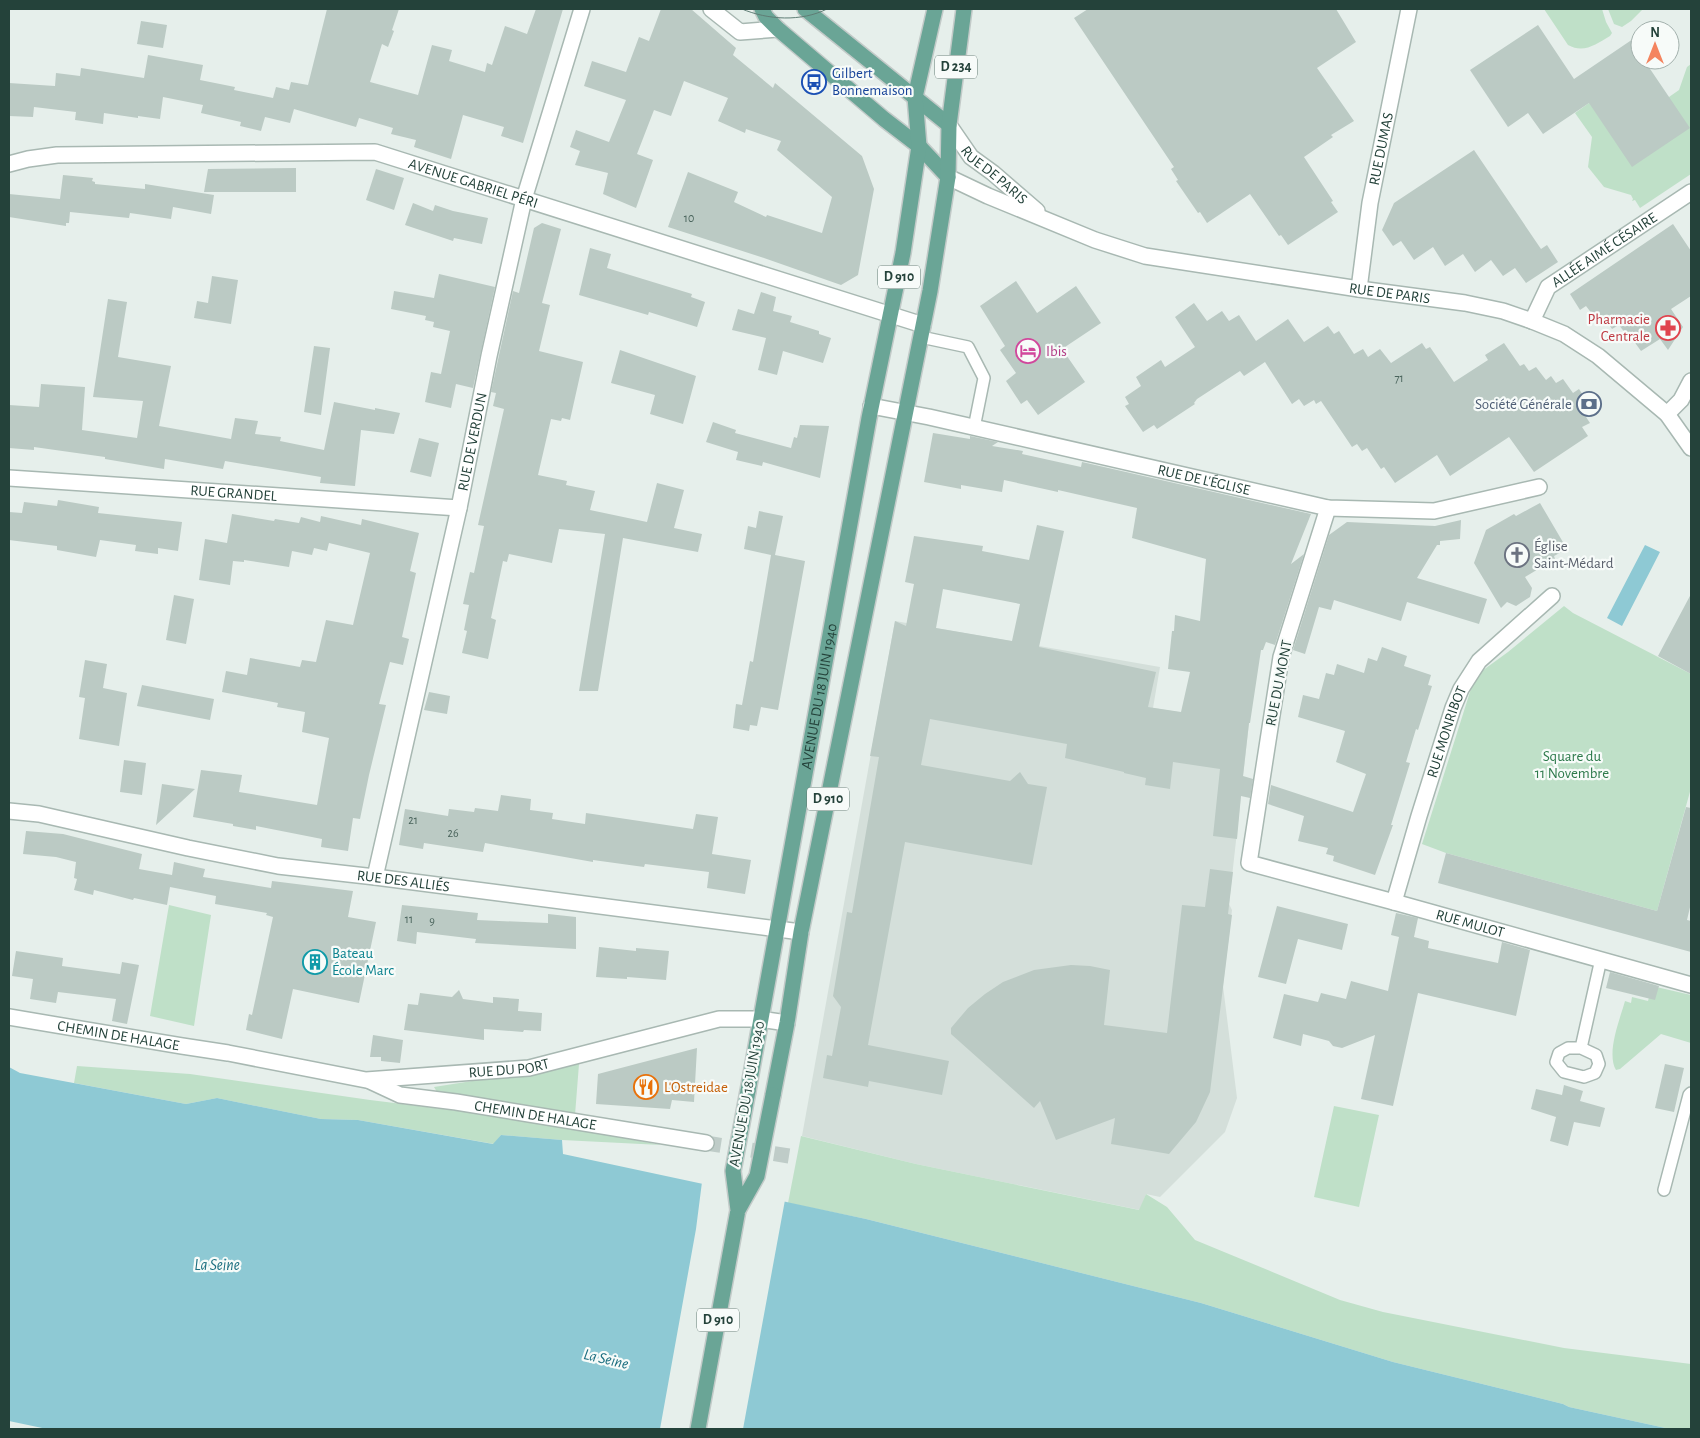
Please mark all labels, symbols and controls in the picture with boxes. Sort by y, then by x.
north arrow [1630,20,1680,70]
text: N [1650,26,1660,40]
road number: D 234 [935,56,977,78]
place label: Gilbert Bonnemaison [832,66,912,98]
bus stop icon: Gilbert Bonnemaison [801,69,827,95]
street label: RUE DUMAS [1366,111,1396,186]
street label: RUE DE PARIS [958,143,1030,207]
street label: AVENUE GABRIEL PÉRI [407,156,540,210]
street label: ALLÉE AIMÉ CÉSAIRE [1549,209,1659,290]
house number: 10 [684,212,694,224]
road number: D 910 [878,266,920,288]
street label: RUE DE PARIS [1348,280,1431,306]
place label: Pharmacie Centrale [1588,312,1650,344]
pharmacy icon: Pharmacie Centrale [1655,315,1681,341]
hotel icon: Ibis [1015,338,1041,364]
place label: Ibis [1046,344,1067,359]
house number: 71 [1394,372,1404,384]
street label: RUE DE VERDUN [455,391,489,492]
bank icon: Société Générale [1576,391,1602,417]
place label: Société Générale [1475,397,1572,412]
street label: RUE DE L'ÉGLISE [1156,462,1252,498]
street label: RUE GRANDEL [190,483,278,503]
place label: Église Saint-Médard [1534,537,1614,571]
church icon: Église Saint-Médard [1504,542,1530,568]
street label: AVENUE DU 18 JUIN 1940 [798,622,839,770]
street label: RUE DU MONT [1263,638,1295,727]
street label: RUE MONRIBOT [1424,683,1469,779]
park label: Square du 11 Novembre [1535,749,1609,781]
road number: D 910 [807,788,849,811]
house number: 21 [408,814,418,826]
house number: 26 [447,827,459,839]
street label: RUE DES ALLIÉS [356,868,451,894]
street label: RUE MULOT [1434,907,1507,940]
house number: 11 [405,913,413,925]
house number: 9 [429,915,435,927]
place label: Bateau École Marc [332,946,394,978]
building icon: Bateau École Marc [302,949,328,975]
street label: CHEMIN DE HALAGE [56,1018,180,1053]
street label: AVENUE DU 18 JUIN 1940 [727,1020,767,1168]
street label: RUE DU PORT [468,1055,551,1080]
restaurant icon: L'Ostreidae [633,1074,659,1100]
place label: L'Ostreidae [664,1080,728,1095]
street label: CHEMIN DE HALAGE [473,1098,597,1132]
water label: La Seine [194,1257,240,1273]
road number: D 910 [697,1308,739,1332]
water label: La Seine [582,1346,630,1372]

